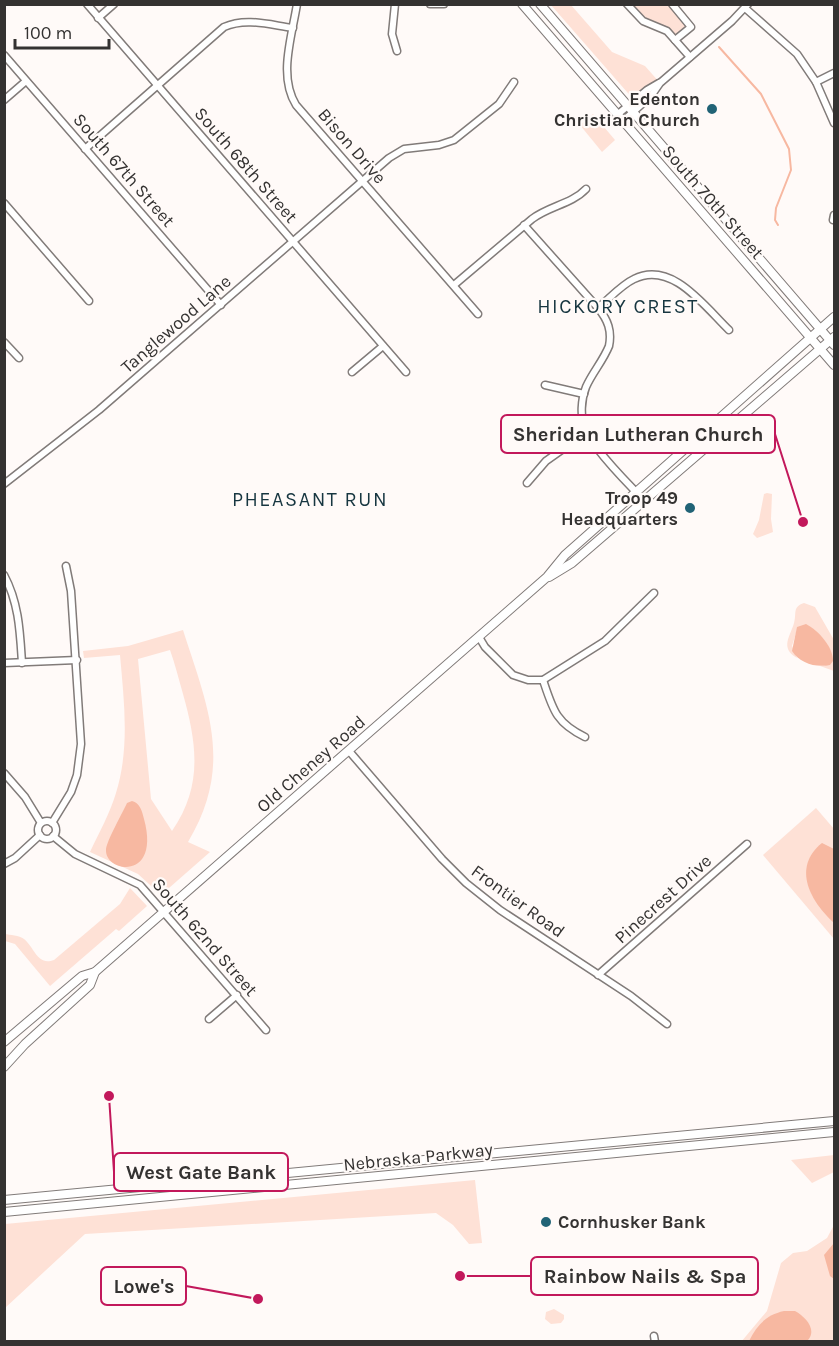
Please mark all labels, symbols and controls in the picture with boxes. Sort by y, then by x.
scale bar [15,12,110,50]
text: 100 m [24,22,72,44]
place label: Edenton Christian Church [554,88,700,131]
marker: Edenton Christian Church [705,102,719,116]
street label: South 68th Street [190,103,302,228]
street label: Bison Drive [313,104,391,188]
street label: South 67th Street [69,109,180,232]
street label: South 70th Street [657,140,769,264]
street label: Tanglewood Lane [116,270,236,378]
district label: HICKORY CREST [537,295,699,318]
callout: Sheridan Lutheran Church [501,415,775,453]
text: Sheridan Lutheran Church [513,423,763,446]
place label: Troop 49 Headquarters [561,487,678,530]
district label: PHEASANT RUN [232,488,388,511]
marker: Troop 49 Headquarters [683,501,697,515]
street label: Old Cheney Road [252,711,370,817]
street label: Pinecrest Drive [610,850,716,948]
street label: Frontier Road [467,860,569,942]
street label: South 62nd Street [148,873,262,1001]
street label: Nebraska Parkway [342,1138,494,1176]
callout: West Gate Bank [114,1153,288,1191]
text: West Gate Bank [126,1161,276,1184]
place label: Cornhusker Bank [558,1211,706,1233]
marker: Cornhusker Bank [539,1215,553,1229]
callout: Rainbow Nails & Spa [531,1257,758,1295]
text: Rainbow Nails & Spa [544,1265,746,1288]
callout: Lowe's [101,1267,186,1305]
text: Lowe's [113,1275,175,1298]

